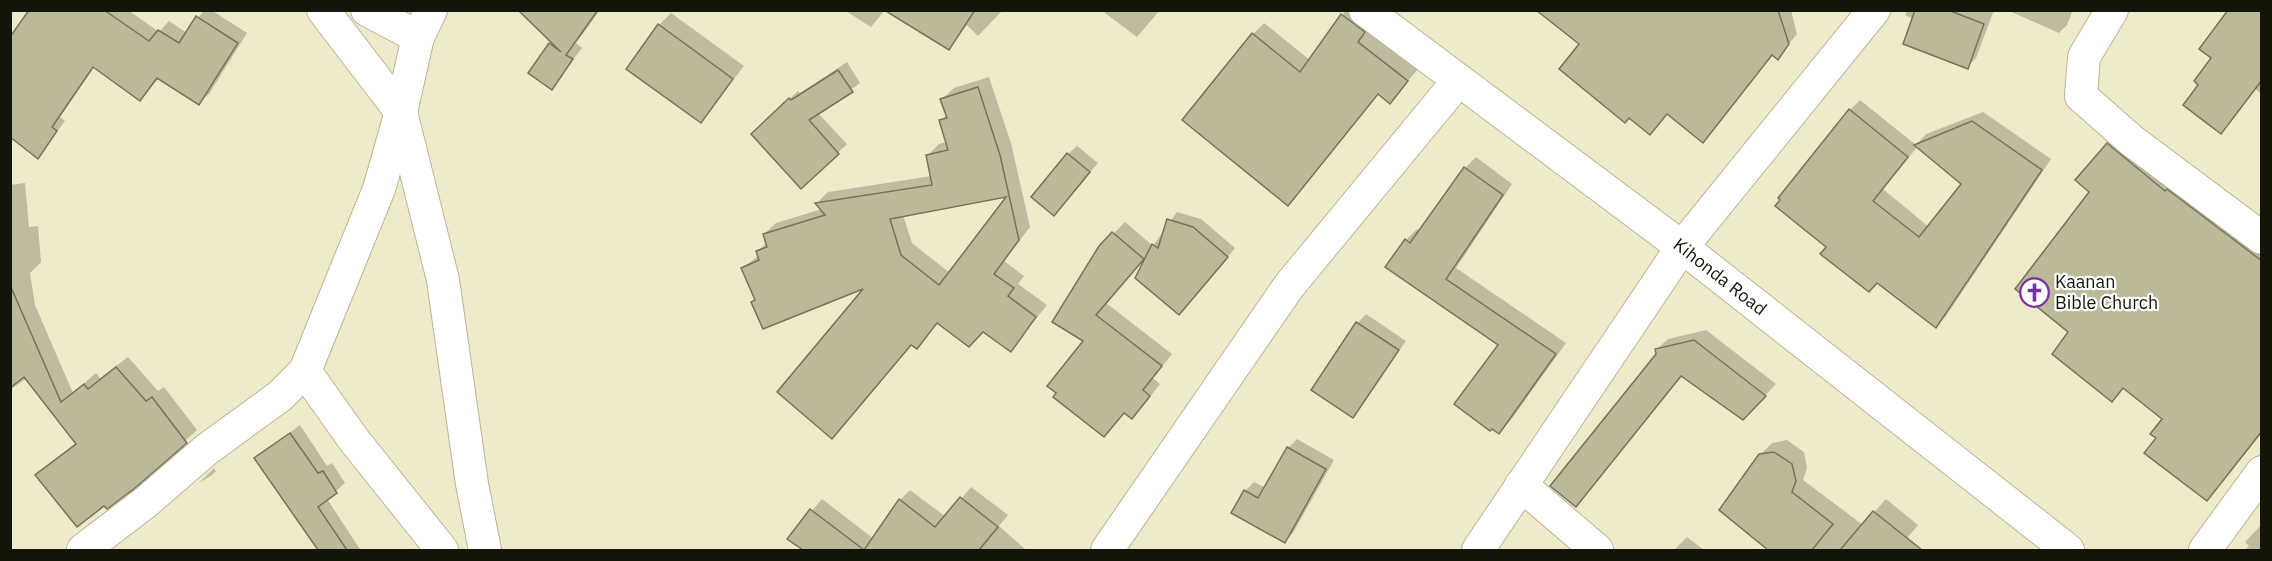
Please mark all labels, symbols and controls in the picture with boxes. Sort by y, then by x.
street label: Kihonda Road [1669,233,1771,320]
place label: Kaanan Bible Church [2055,270,2158,314]
church icon: Kaanan Bible Church [2018,276,2050,308]

